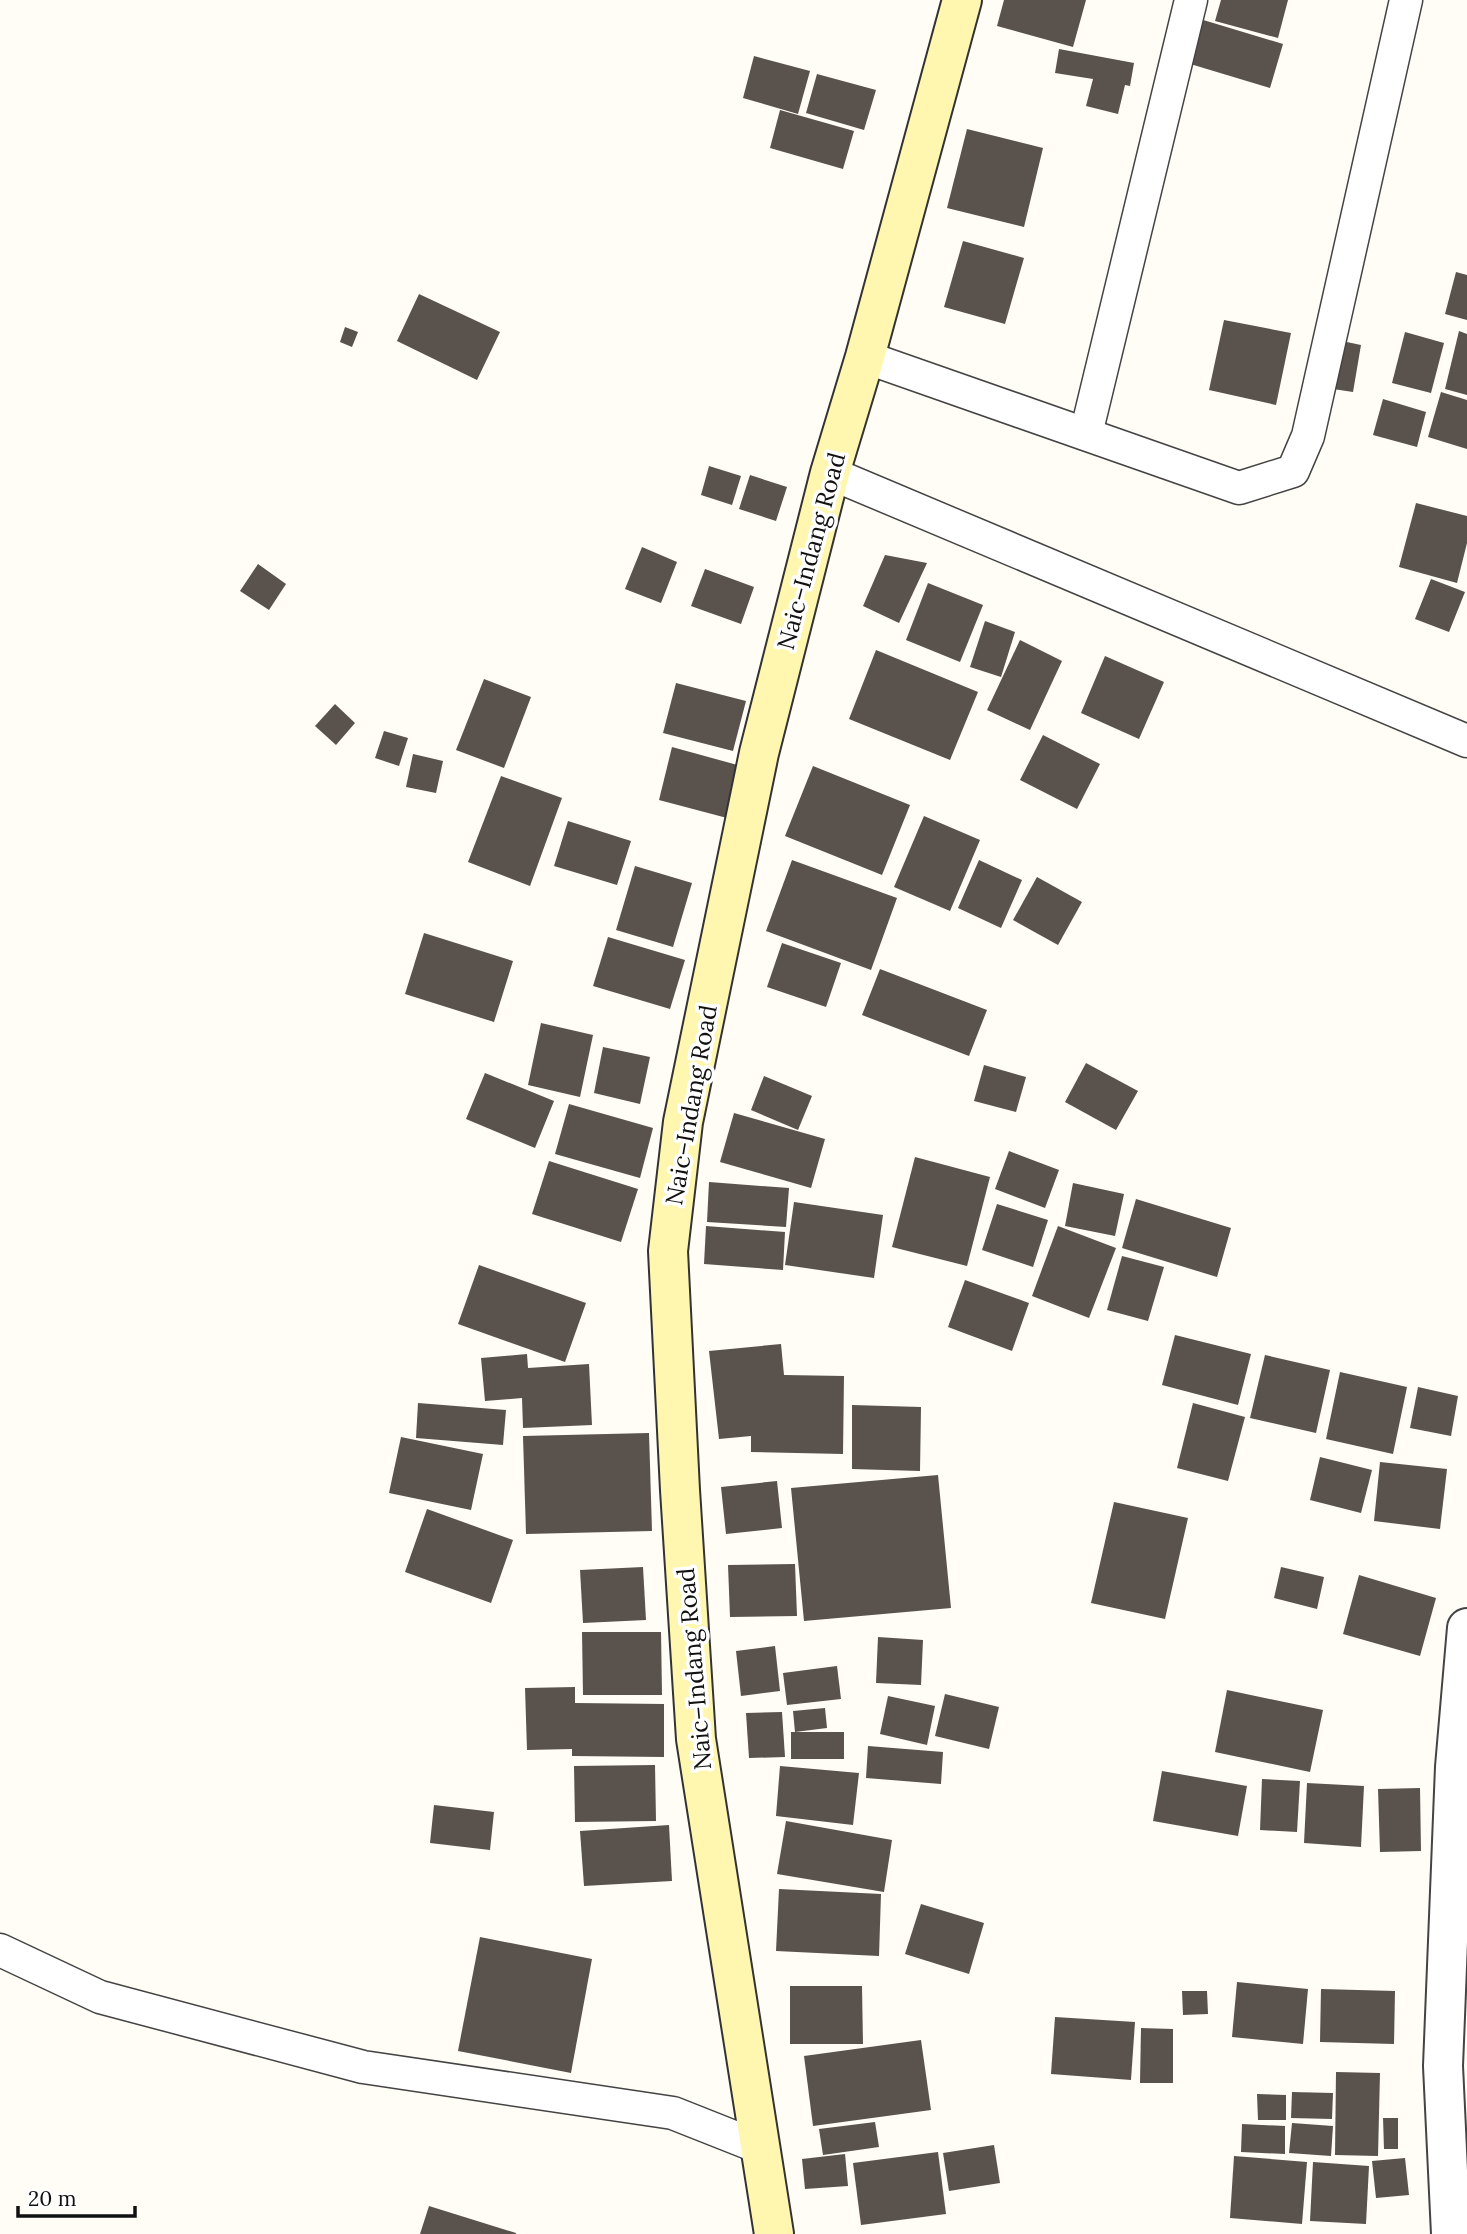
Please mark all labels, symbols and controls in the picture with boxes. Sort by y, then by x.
street label: Naic–Indang Road [770,449,852,653]
street label: Naic–Indang Road [658,1002,724,1208]
street label: Naic–Indang Road [670,1567,718,1771]
scale bar [18,2174,135,2218]
text: 20 m [28,2185,77,2212]

